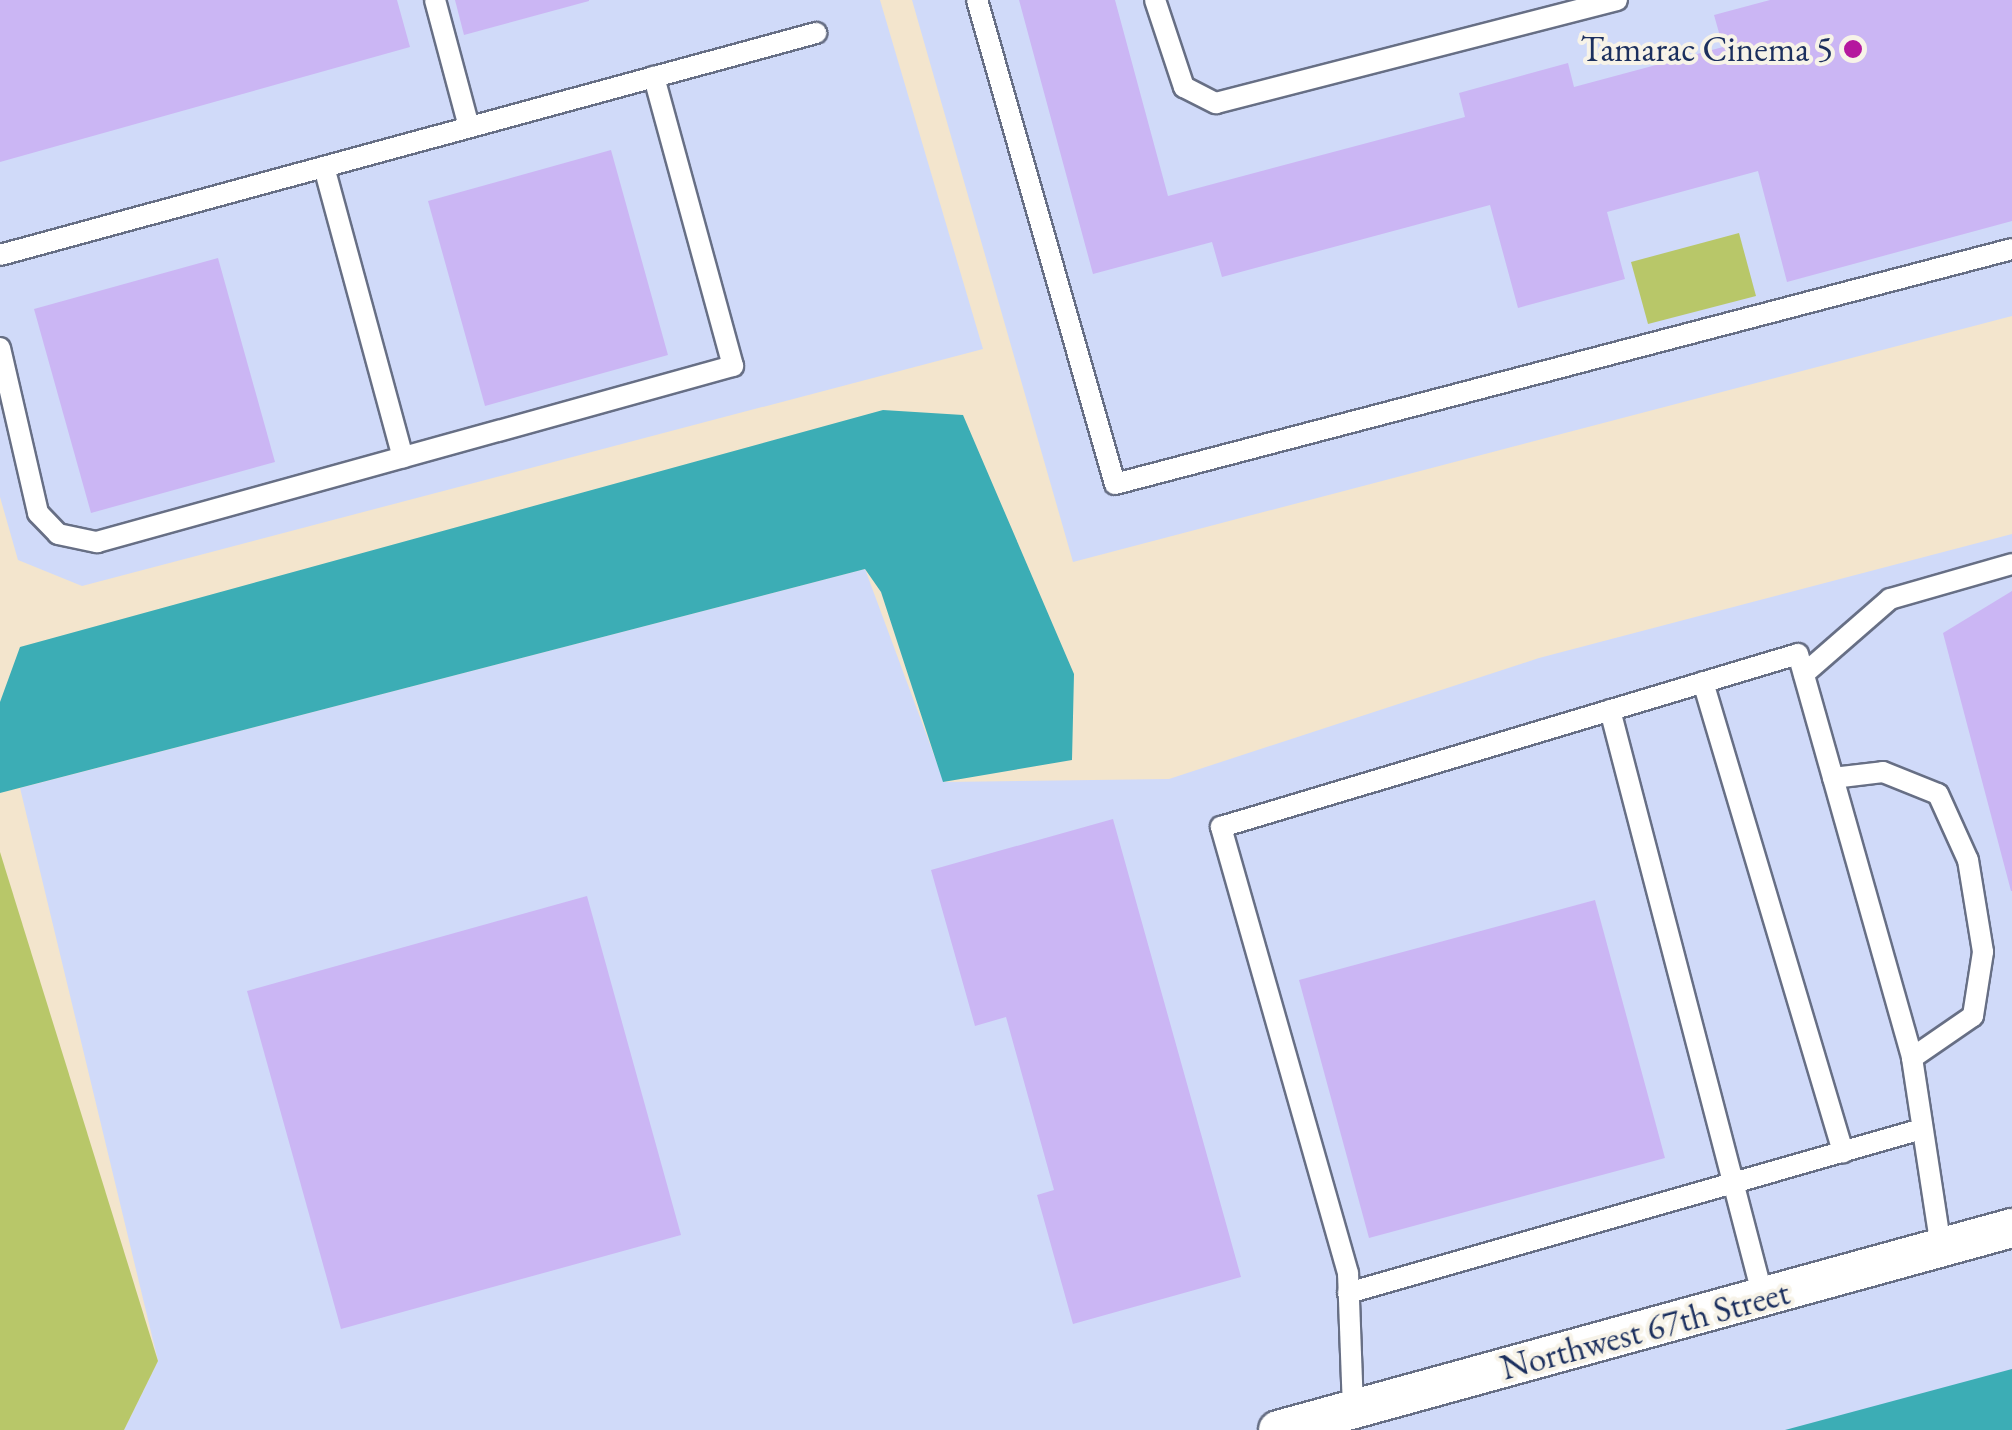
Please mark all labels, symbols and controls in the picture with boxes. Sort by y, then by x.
place label: Tamarac Cinema 5 [1581,28,1833,70]
marker: Tamarac Cinema 5 [1842,38,1864,60]
street label: Northwest 67th Street [1496,1271,1794,1389]

